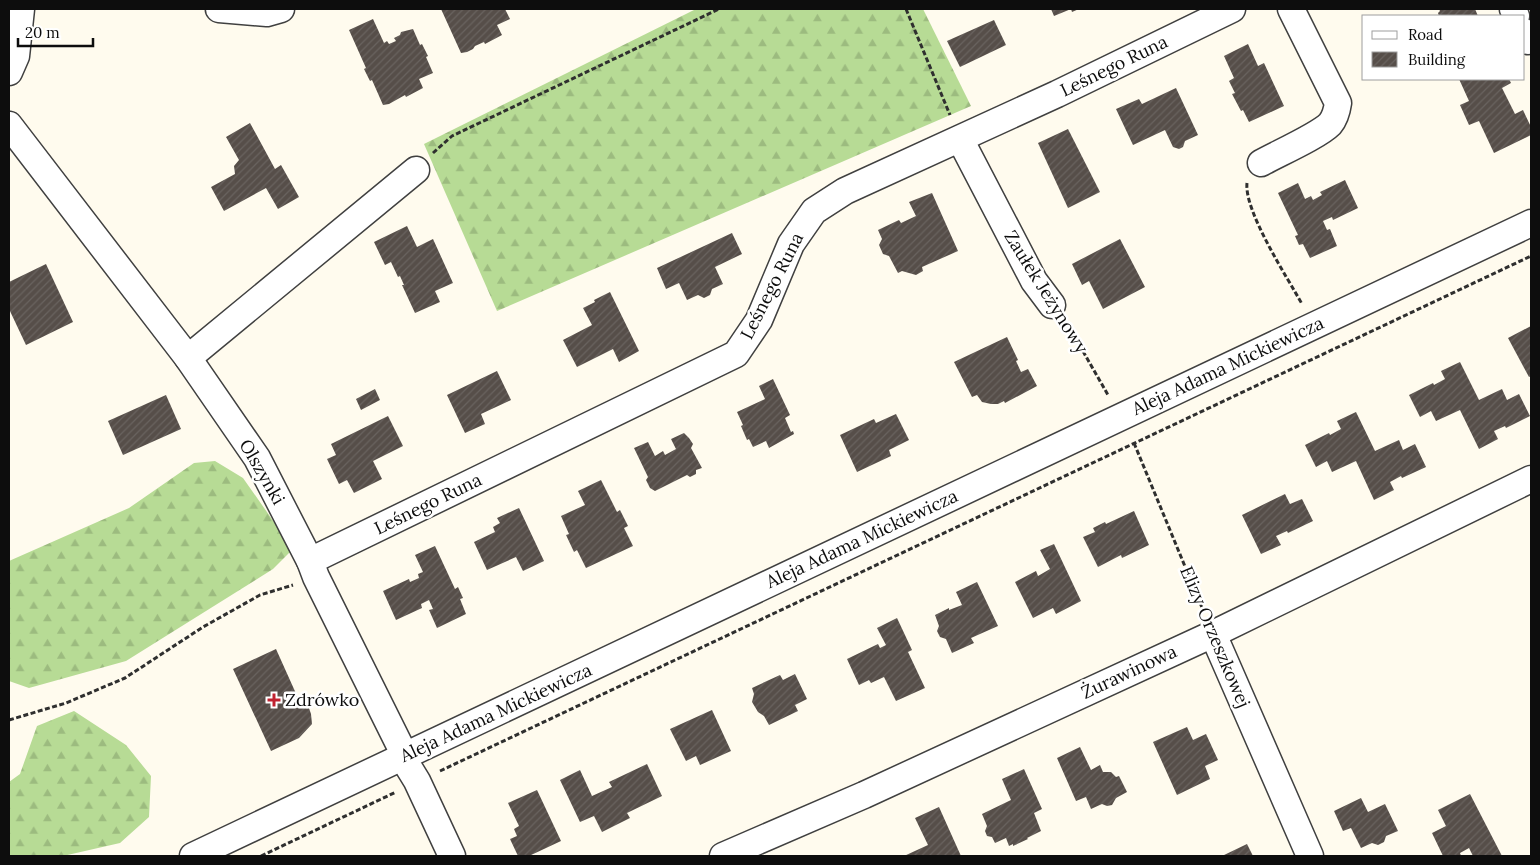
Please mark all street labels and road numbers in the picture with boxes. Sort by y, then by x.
street label: Leśnego Runa [1056,30,1171,101]
street label: Zaułek Jeżynowy [999,226,1094,358]
street label: Leśnego Runa [735,229,808,343]
street label: Aleja Adama Mickiewicza [1127,311,1327,421]
street label: Olszynki [235,435,290,509]
street label: Leśnego Runa [370,468,485,539]
street label: Aleja Adama Mickiewicza [761,484,961,594]
street label: Elizy Orzeszkowej [1175,563,1256,711]
street label: Żurawinowa [1077,639,1180,704]
street label: Aleja Adama Mickiewicza [395,658,595,768]

